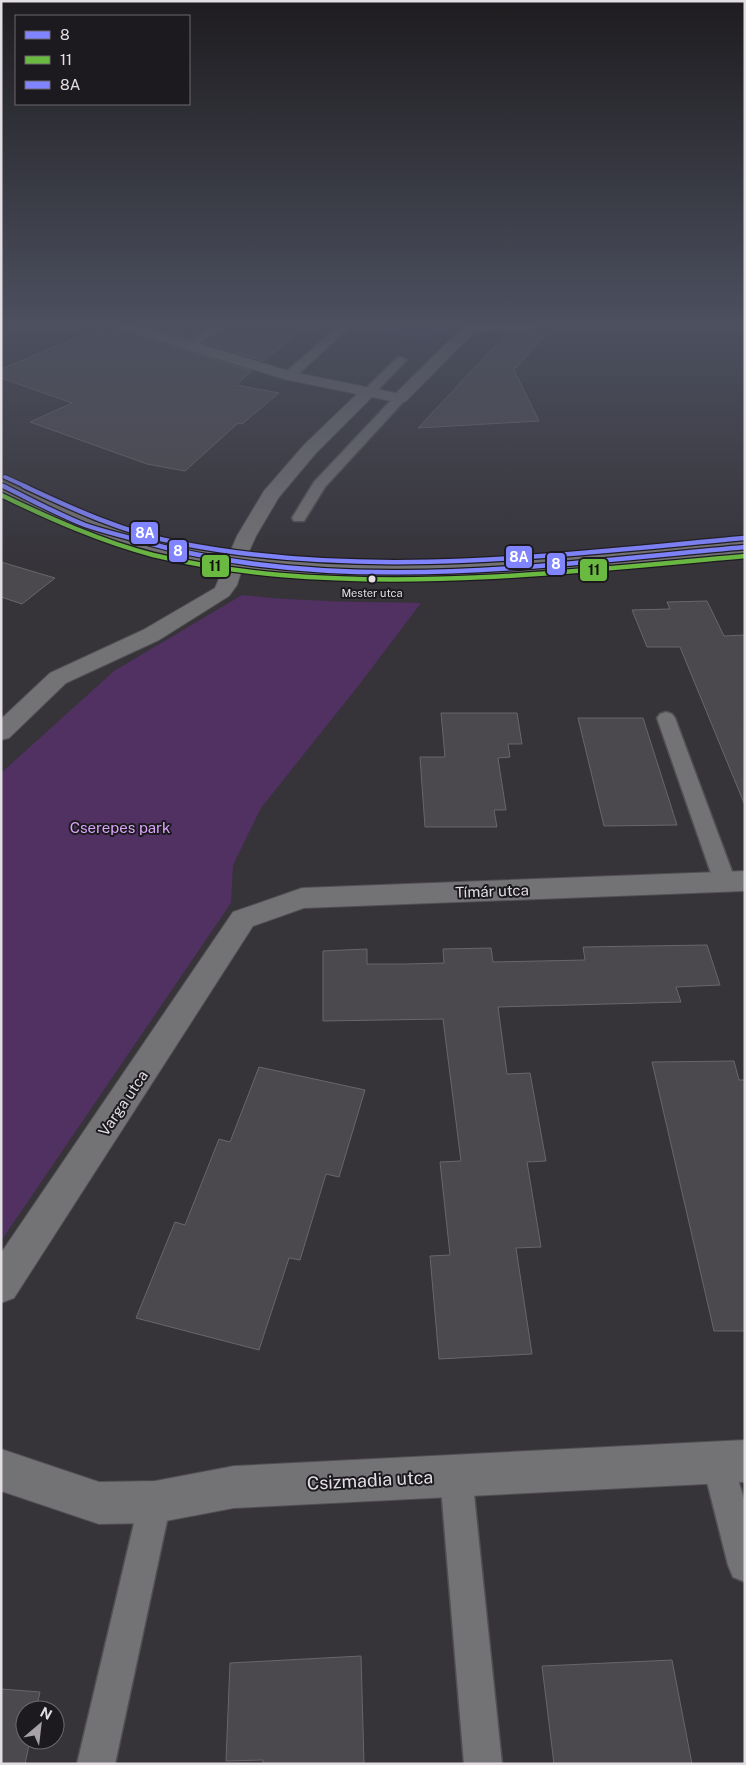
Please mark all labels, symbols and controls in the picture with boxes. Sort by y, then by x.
legend [15,15,190,105]
text: 8 [60,26,70,43]
text: 11 [60,51,72,68]
text: 8A [60,76,81,93]
line badge: 8A [130,521,159,545]
text: 8A [135,525,155,541]
line badge: 8 [168,539,188,563]
text: 8 [173,543,183,559]
line badge: 8A [505,545,533,569]
text: 8A [509,549,529,565]
line badge: 8 [546,552,566,576]
line badge: 11 [201,554,230,578]
text: 8 [551,556,561,572]
text: 11 [209,558,221,574]
line badge: 11 [579,558,608,582]
text: 11 [588,562,600,578]
marker: Mester utca [367,574,377,584]
place label: Mester utca [341,587,403,599]
park label: Cserepes park [70,819,170,836]
street label: Tímár utca [455,881,529,901]
street label: Varga utca [95,1067,151,1139]
street label: Csizmadia utca [306,1466,434,1494]
north arrow [15,1700,65,1750]
text: N [38,1704,55,1723]

